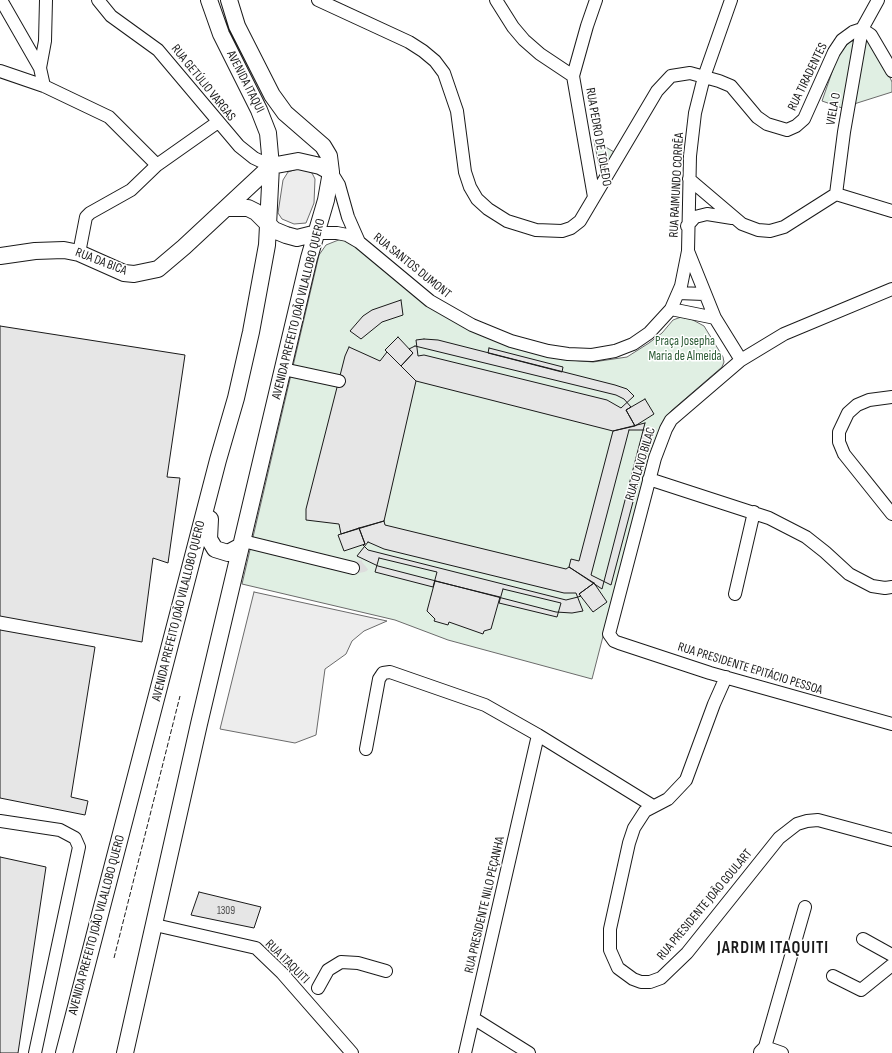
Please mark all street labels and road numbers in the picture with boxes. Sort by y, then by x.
street label: RUA TIRADENTES [785,40,831,114]
street label: RUA GETÚLIO VARGAS [167,42,239,124]
street label: AVENIDA ITAQUI [223,48,267,116]
street label: RUA PEDRO DE TOLEDO [582,87,614,187]
street label: VIELA O [823,91,845,127]
street label: RUA RAIMUNDO CORRÊA [666,132,688,238]
street label: AVENIDA PREFEITO JOÃO VILALLOBO QUERO [269,217,329,401]
street label: RUA SANTOS DUMONT [370,230,454,302]
street label: RUA DA BICA [73,245,129,279]
street label: RUA OLAVO BILAC [622,425,660,503]
street label: AVENIDA PREFEITO JOÃO VILALLOBO QUERO [149,519,209,703]
street label: RUA PRESIDENTE EPITÁCIO PESSOA [676,640,824,698]
street label: AVENIDA PREFEITO JOÃO VILALLOBO QUERO [65,833,129,1017]
street label: RUA PRESIDENTE NILO PEÇANHA [462,835,508,975]
street label: RUA PRESIDENTE JOÃO GOULART [654,846,756,964]
street label: RUA ITAQUITI [262,937,312,987]

